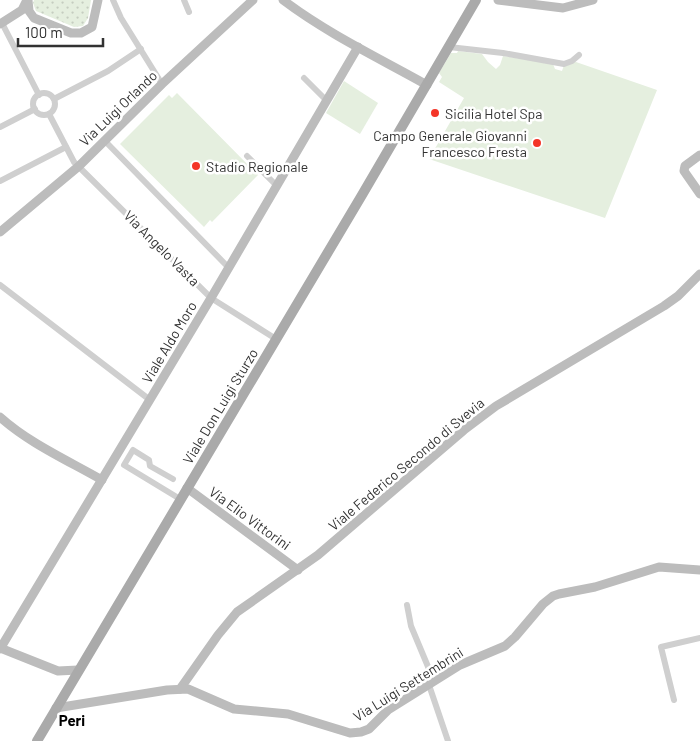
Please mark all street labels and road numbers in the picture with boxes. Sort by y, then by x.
street label: Via Luigi Orlando [76,67,160,149]
street label: Via Angelo Vasta [121,207,203,289]
street label: Viale Aldo Moro [138,298,200,386]
street label: Viale Don Luigi Sturzo [179,345,261,467]
street label: Viale Federico Secondo di Svevia [325,394,487,534]
street label: Via Elio Vittorini [206,483,294,553]
street label: Via Luigi Settembrini [350,643,466,725]

